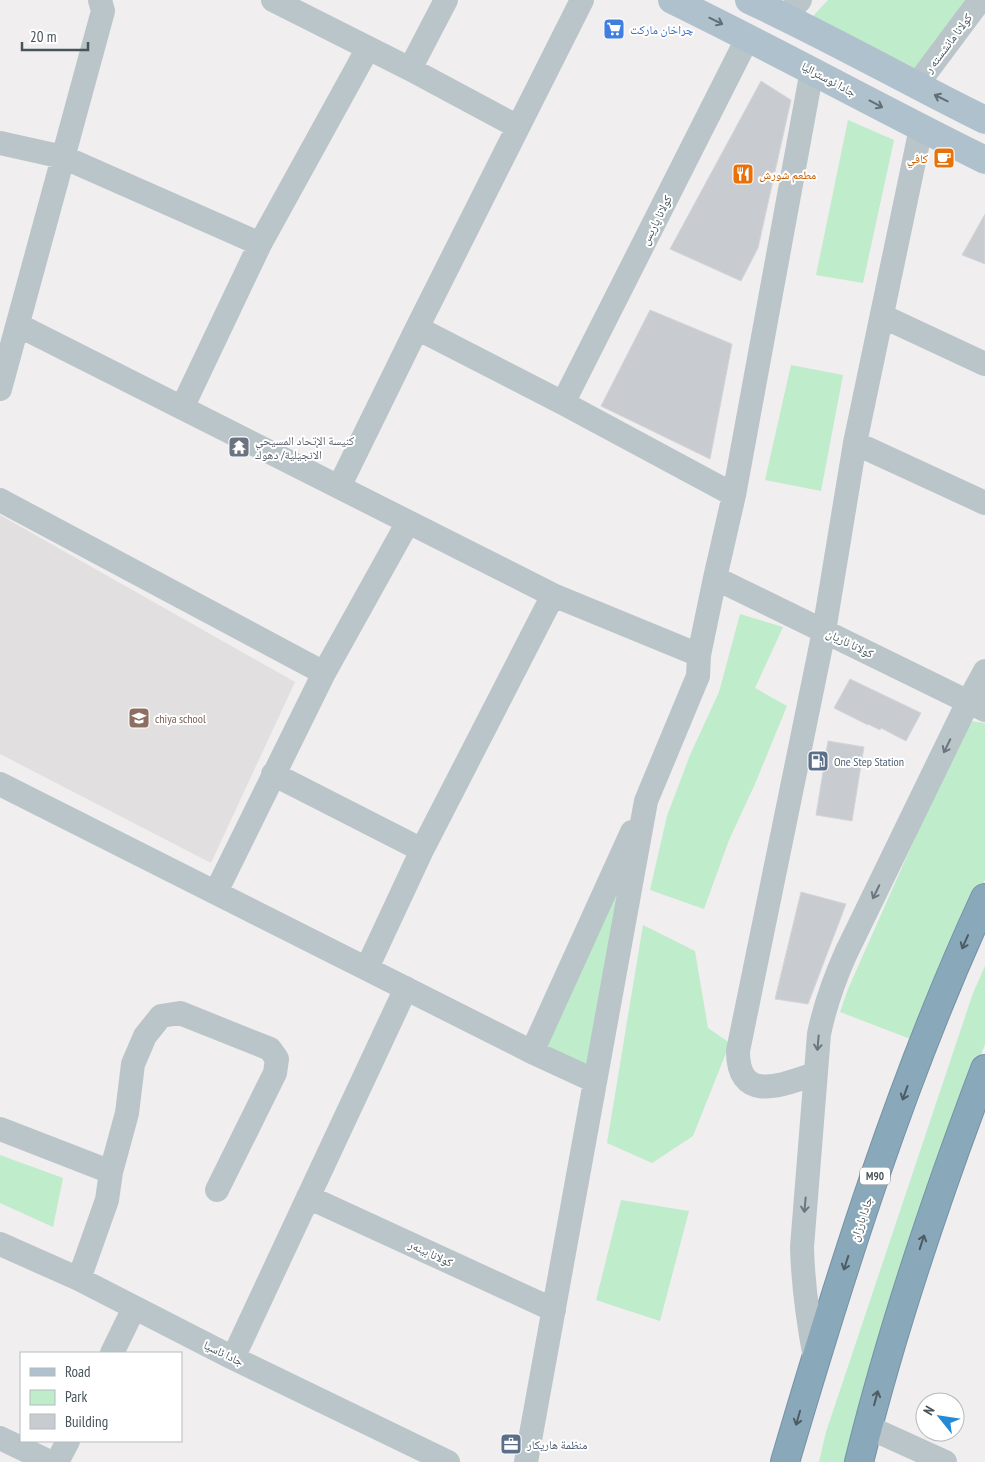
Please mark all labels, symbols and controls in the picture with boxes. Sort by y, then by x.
street label: كولانا مانشسته ر [920,10,975,76]
supermarket icon: چراخان ماركت [602,17,626,41]
one-way arrow [708,17,723,27]
scale bar [22,20,89,52]
place label: چراخان ماركت [630,22,694,37]
text: 20 m [30,27,56,46]
street label: جادا ئوسترالیا [799,58,859,100]
one-way arrow [934,93,949,102]
one-way arrow [868,99,883,109]
cafe icon: كافي [932,146,956,170]
place label: كافي [907,151,928,169]
restaurant icon: مطعم شورش [731,162,755,186]
place label: مطعم شورش [759,167,816,183]
street label: كولانا پاریس [637,193,675,247]
place label: كنيسة الإتحاد المسيحي الانجيلية/ دهوك [255,433,354,462]
temple icon: كنيسة الإتحاد المسيحي الانجيلية/ دهوك [227,435,251,459]
street label: كولانا ئاريان [824,625,876,661]
school or university icon: chiya school [127,706,151,730]
place label: chiya school [155,711,206,726]
one-way arrow [942,738,951,753]
fuel station icon: One Step Station [806,749,830,773]
place label: One Step Station [834,754,904,769]
one-way arrow [871,884,880,899]
one-way arrow [959,934,969,949]
one-way arrow [814,1035,823,1051]
one-way arrow [900,1085,909,1100]
road number: M90 [860,1168,890,1184]
street label: جادا بارزان [846,1194,876,1244]
one-way arrow [800,1197,809,1213]
one-way arrow [918,1235,928,1251]
street label: كولانا بینه‌ر [406,1236,455,1270]
one-way arrow [841,1255,850,1270]
street label: جادا ئاسيا [201,1337,247,1369]
legend [20,1352,182,1442]
text: Road [65,1362,91,1381]
text: Park [65,1387,87,1406]
one-way arrow [871,1390,881,1406]
north arrow [915,1392,965,1442]
text: N [919,1403,938,1418]
one-way arrow [792,1410,802,1426]
text: Building [65,1412,108,1431]
office icon: منظمة هاريكار [499,1432,523,1456]
place label: منظمة هاريكار [526,1437,588,1452]

